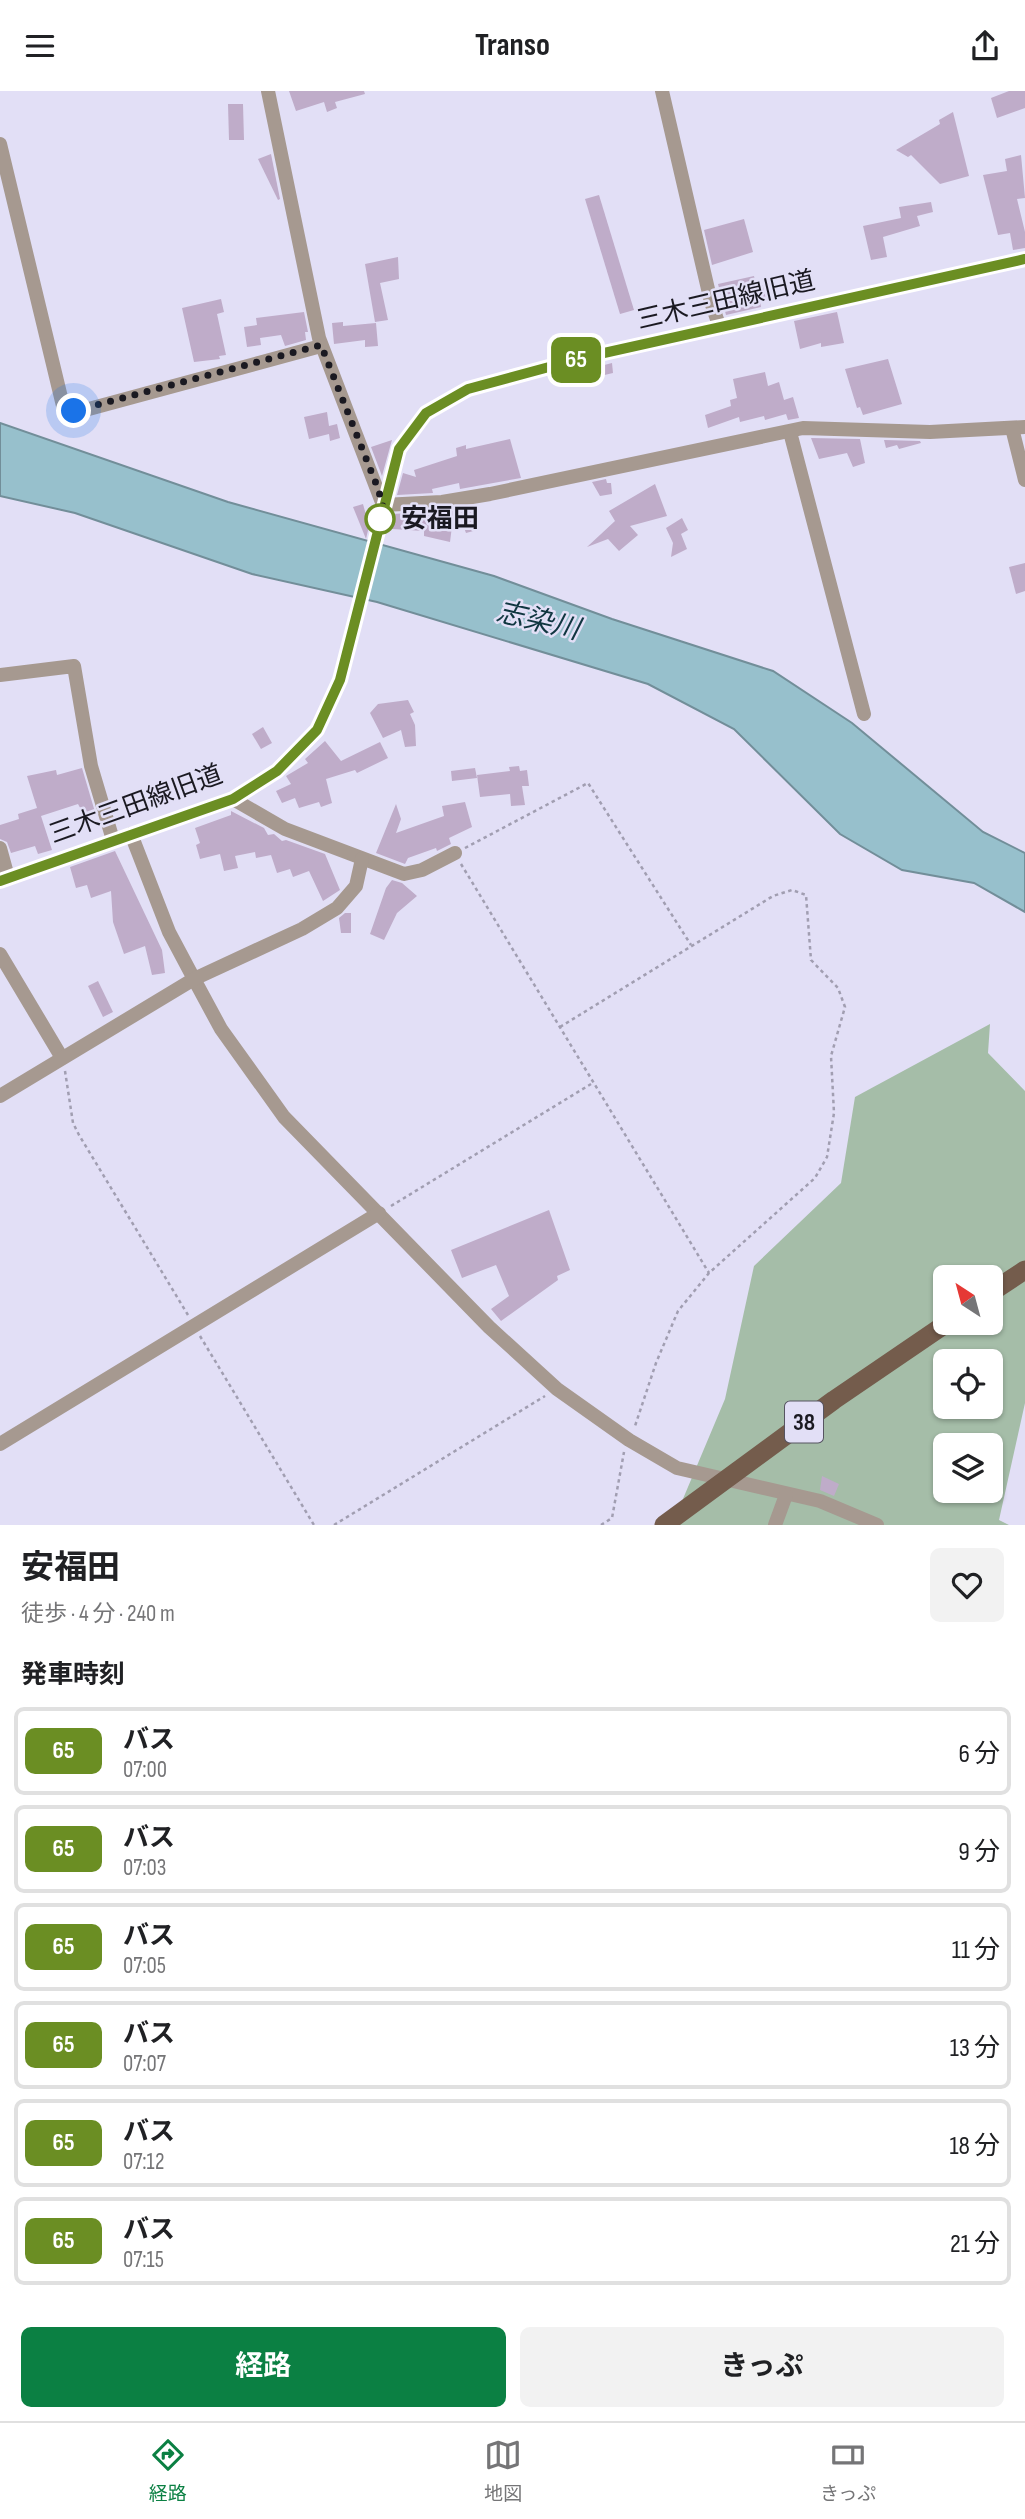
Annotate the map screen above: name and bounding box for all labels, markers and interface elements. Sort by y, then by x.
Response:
text: Transo [475,26,550,65]
icon: menu [21,27,59,65]
icon: share [966,27,1004,65]
street label: 三木三田線旧道 [634,265,818,337]
line badge: 65 [544,337,608,383]
text: 65 [565,345,587,374]
your location [56,393,91,428]
marker: 安福田 [365,504,395,534]
place label: 安福田 [401,504,479,535]
water label: 志染川 [493,595,586,647]
street label: 三木三田線旧道 [45,759,227,851]
north arrow [933,1265,1003,1335]
map controls [933,1265,1003,1503]
button: locate [933,1349,1003,1419]
road number: 38 [785,1401,823,1443]
button: layers [933,1433,1003,1503]
text: 安福田 [21,1548,120,1588]
button: heart [930,1548,1004,1622]
text: 徒歩 · 4 分 · 240 m [21,1600,175,1628]
text: 発車時刻 [21,1660,125,1691]
text: バス [123,1725,175,1756]
text: 65 [53,1736,74,1765]
text: 6 分 [958,1739,1000,1770]
text: 07:00 [123,1756,167,1784]
text: バス [123,1823,175,1854]
text: 65 [53,1834,74,1863]
text: 9 分 [958,1837,1000,1868]
text: 07:03 [123,1854,166,1882]
text: バス [123,1921,175,1952]
text: 65 [53,1932,74,1961]
text: 11 分 [952,1935,1000,1966]
text: 07:05 [123,1952,166,1980]
text: バス [123,2019,175,2050]
text: 65 [53,2030,74,2059]
text: 13 分 [950,2033,1000,2064]
text: 07:07 [123,2050,166,2078]
text: バス [123,2117,175,2148]
text: 65 [53,2128,74,2157]
text: 18 分 [949,2131,1000,2162]
text: 07:12 [123,2148,164,2176]
text: バス [123,2215,175,2246]
text: 65 [53,2226,74,2255]
text: 21 分 [950,2229,1000,2260]
text: 07:15 [123,2246,164,2274]
button: 経路 [21,2327,506,2407]
button: きっぷ [520,2327,1004,2407]
tab: 経路 [149,2436,187,2506]
tab: 地図 [484,2436,522,2506]
tab: きっぷ [820,2436,876,2506]

